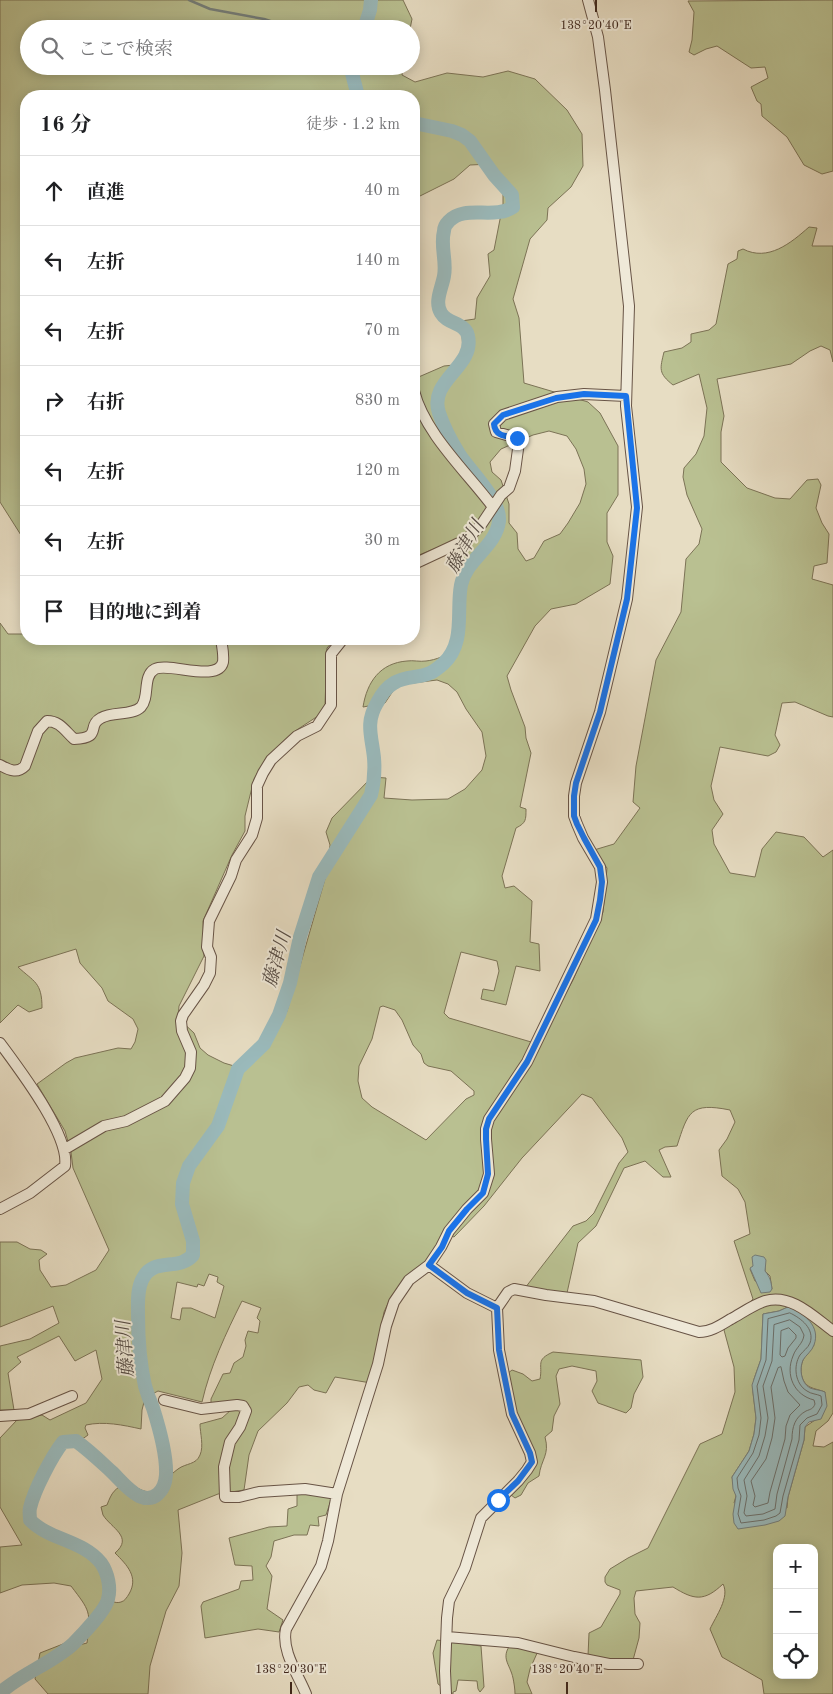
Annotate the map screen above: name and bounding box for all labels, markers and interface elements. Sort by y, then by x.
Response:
search box [20,20,420,75]
text: 138°20'40"E [560,20,632,32]
icon: search [38,34,66,62]
text: ここで検索 [78,41,173,60]
text: 16 分 [40,115,91,136]
text: 徒歩 · 1.2 km [306,117,400,133]
icon: ahead [40,177,68,205]
text: 40 m [364,183,400,199]
text: 直進 [87,184,125,203]
icon: left [40,247,68,275]
text: 140 m [355,253,400,269]
text: 左折 [87,254,125,273]
icon: left [40,317,68,345]
text: 70 m [364,323,400,339]
text: 左折 [87,324,125,343]
icon: right [40,387,68,415]
text: 830 m [355,393,400,409]
text: 右折 [87,394,125,413]
route end [506,427,529,450]
icon: left [40,457,68,485]
text: 120 m [355,463,400,479]
text: 左折 [87,464,125,483]
water label: 藤津川 [442,515,490,577]
icon: left [40,527,68,555]
text: 30 m [364,533,400,549]
text: 左折 [87,534,125,553]
icon: arrive [40,597,68,625]
text: 目的地に到着 [87,604,201,623]
water label: 藤津川 [259,927,296,990]
water label: 藤津川 [113,1318,138,1378]
route start [487,1489,510,1512]
map controls [773,1544,818,1679]
button: + [773,1544,818,1589]
button: − [773,1589,818,1634]
button: locate [773,1634,818,1679]
text: 138°20'30"E [255,1664,327,1676]
text: 138°20'40"E [531,1664,603,1676]

